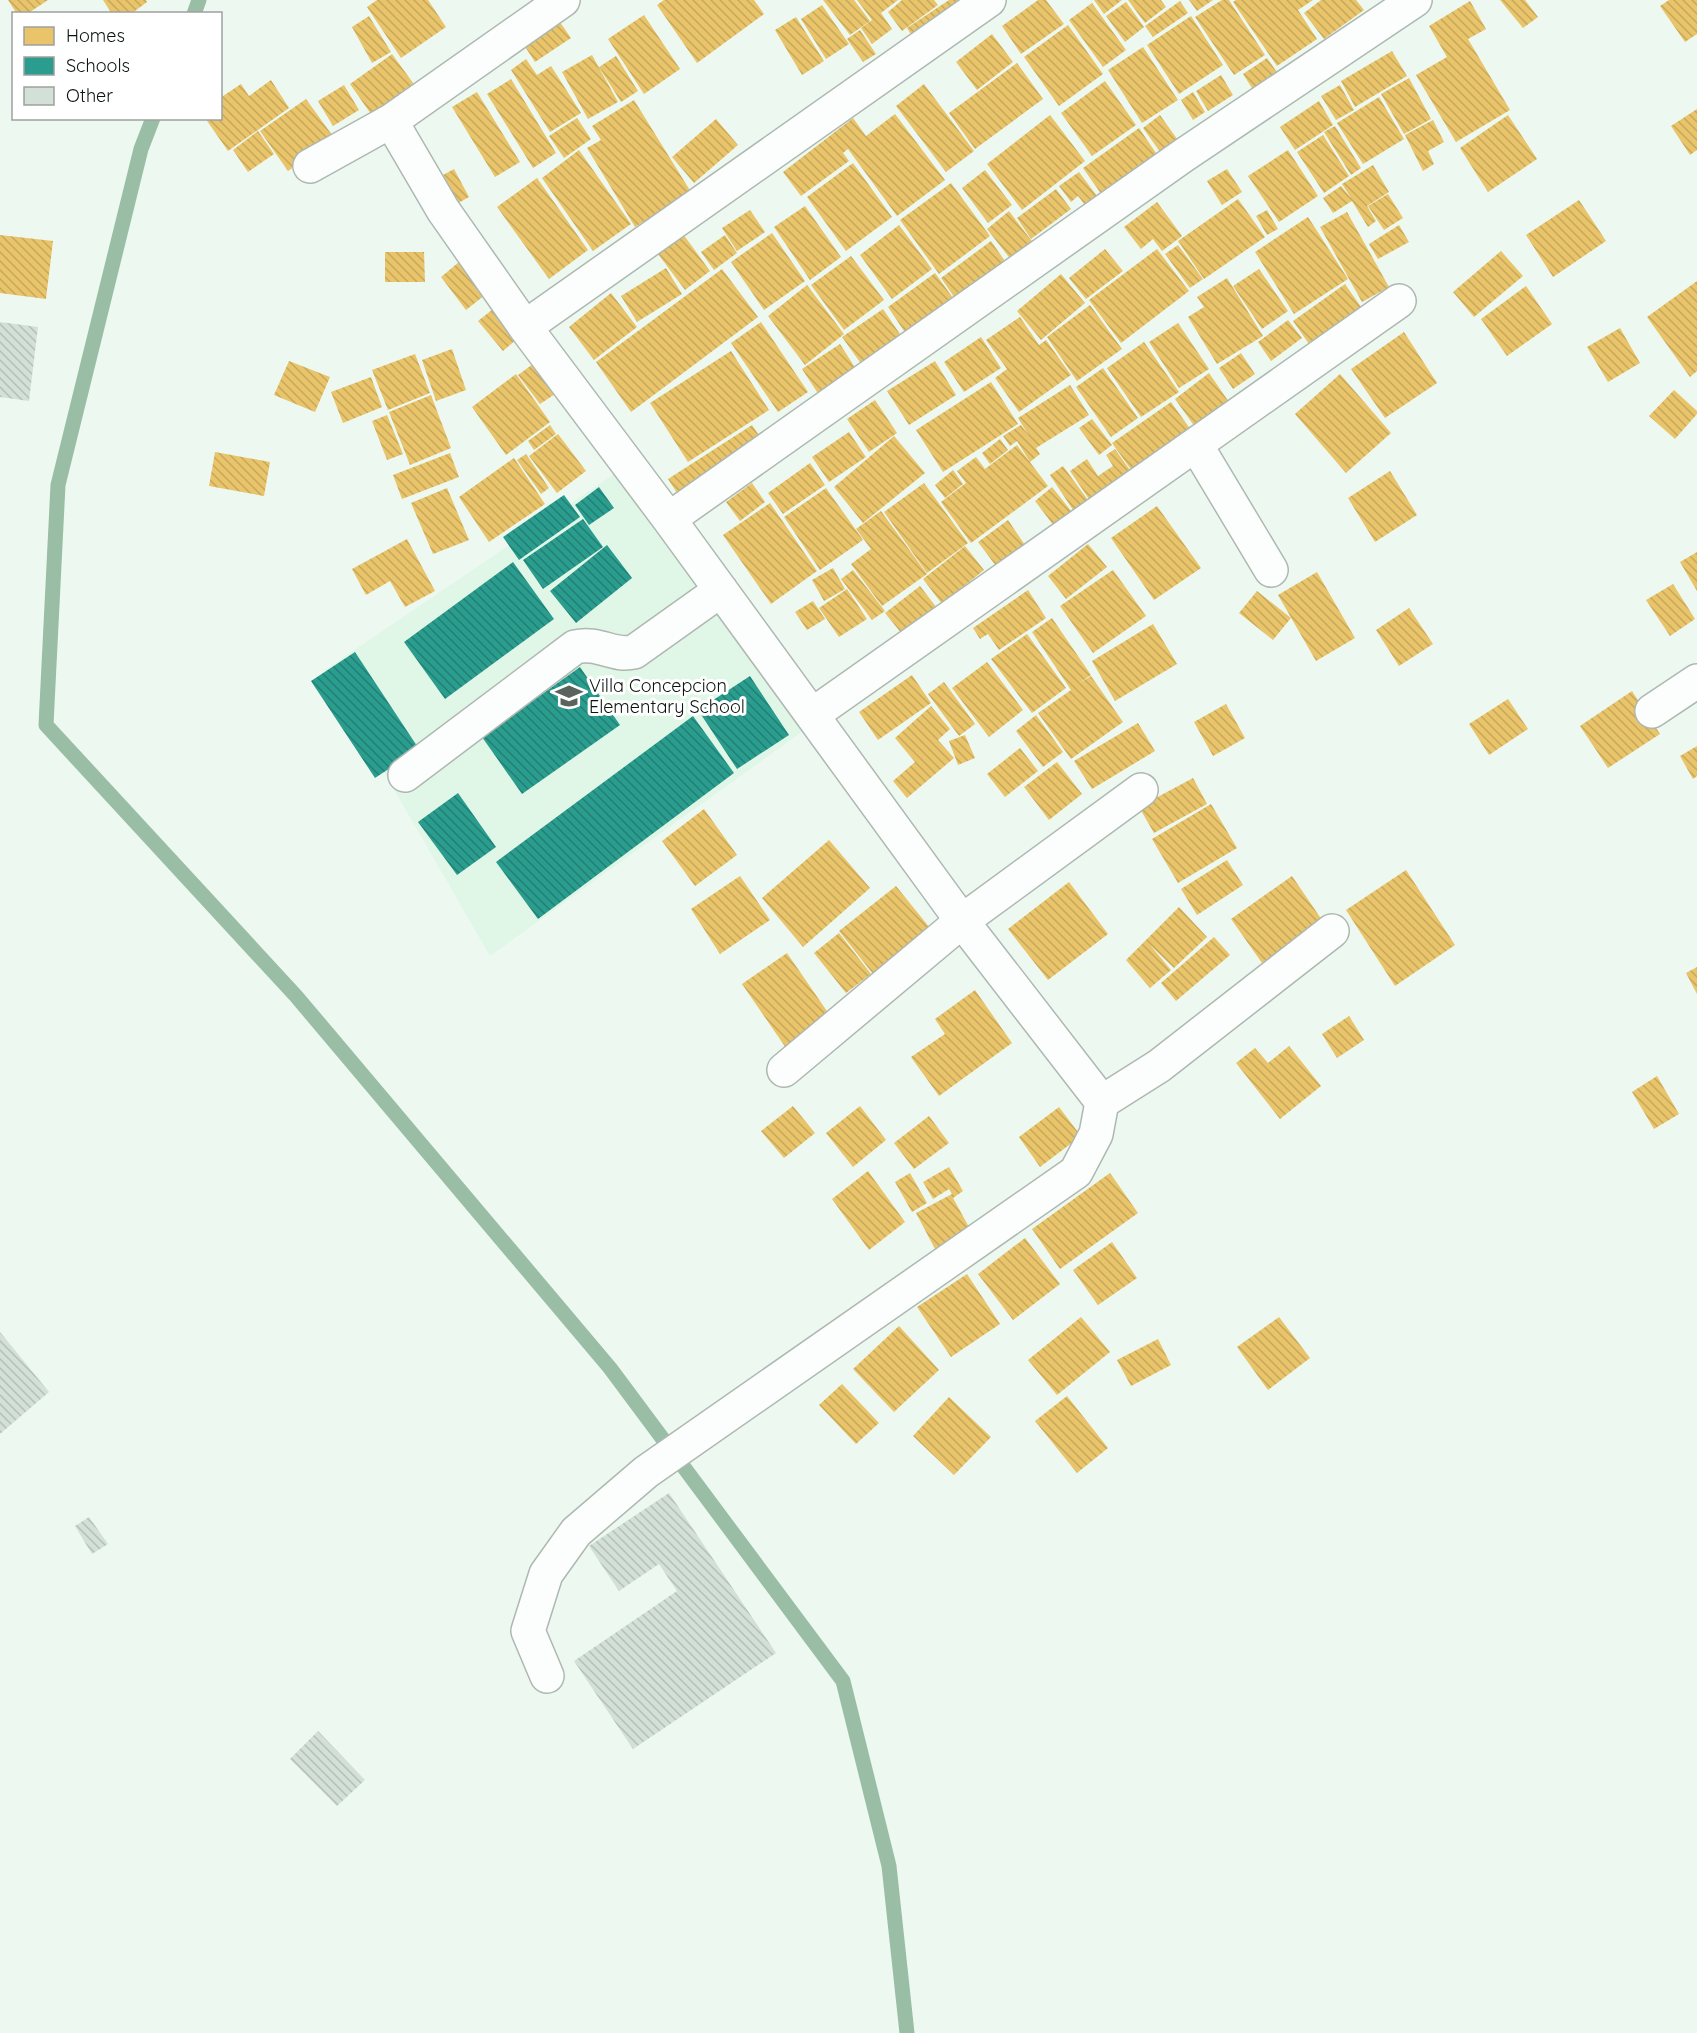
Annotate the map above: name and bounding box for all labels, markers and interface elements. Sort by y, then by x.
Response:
legend [12,12,222,120]
text: Homes [66,24,125,47]
text: Schools [66,54,130,77]
text: Other [66,84,113,107]
place label: Villa Concepcion Elementary School [589,674,745,718]
school or university icon: Villa Concepcion Elementary School [554,681,584,711]

